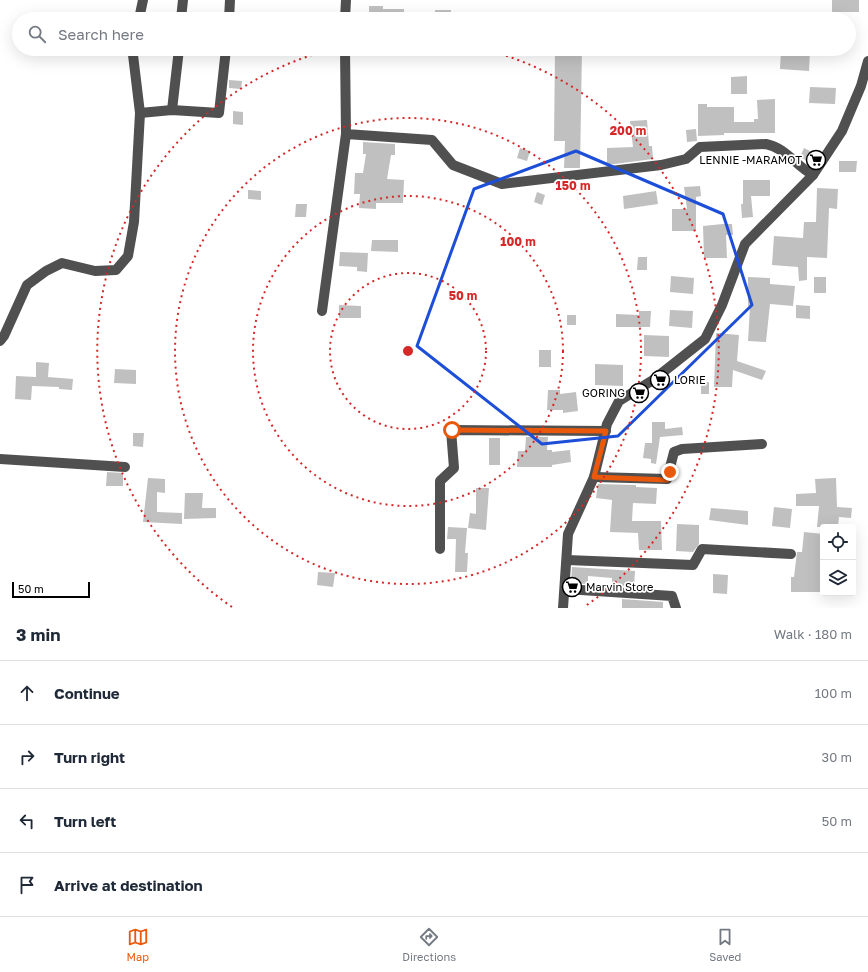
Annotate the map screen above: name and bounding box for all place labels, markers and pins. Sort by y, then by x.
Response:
supermarket icon: LENNIE -MARAMOT [805,149,827,171]
place label: LENNIE -MARAMOT [699,153,802,166]
centre of rings [401,344,415,358]
supermarket icon: LORIE [649,369,671,391]
place label: LORIE [674,373,706,386]
supermarket icon: GORING [628,382,650,404]
place label: GORING [582,386,625,399]
supermarket icon: Marvin Store [561,576,583,598]
place label: Marvin Store [586,580,653,593]

